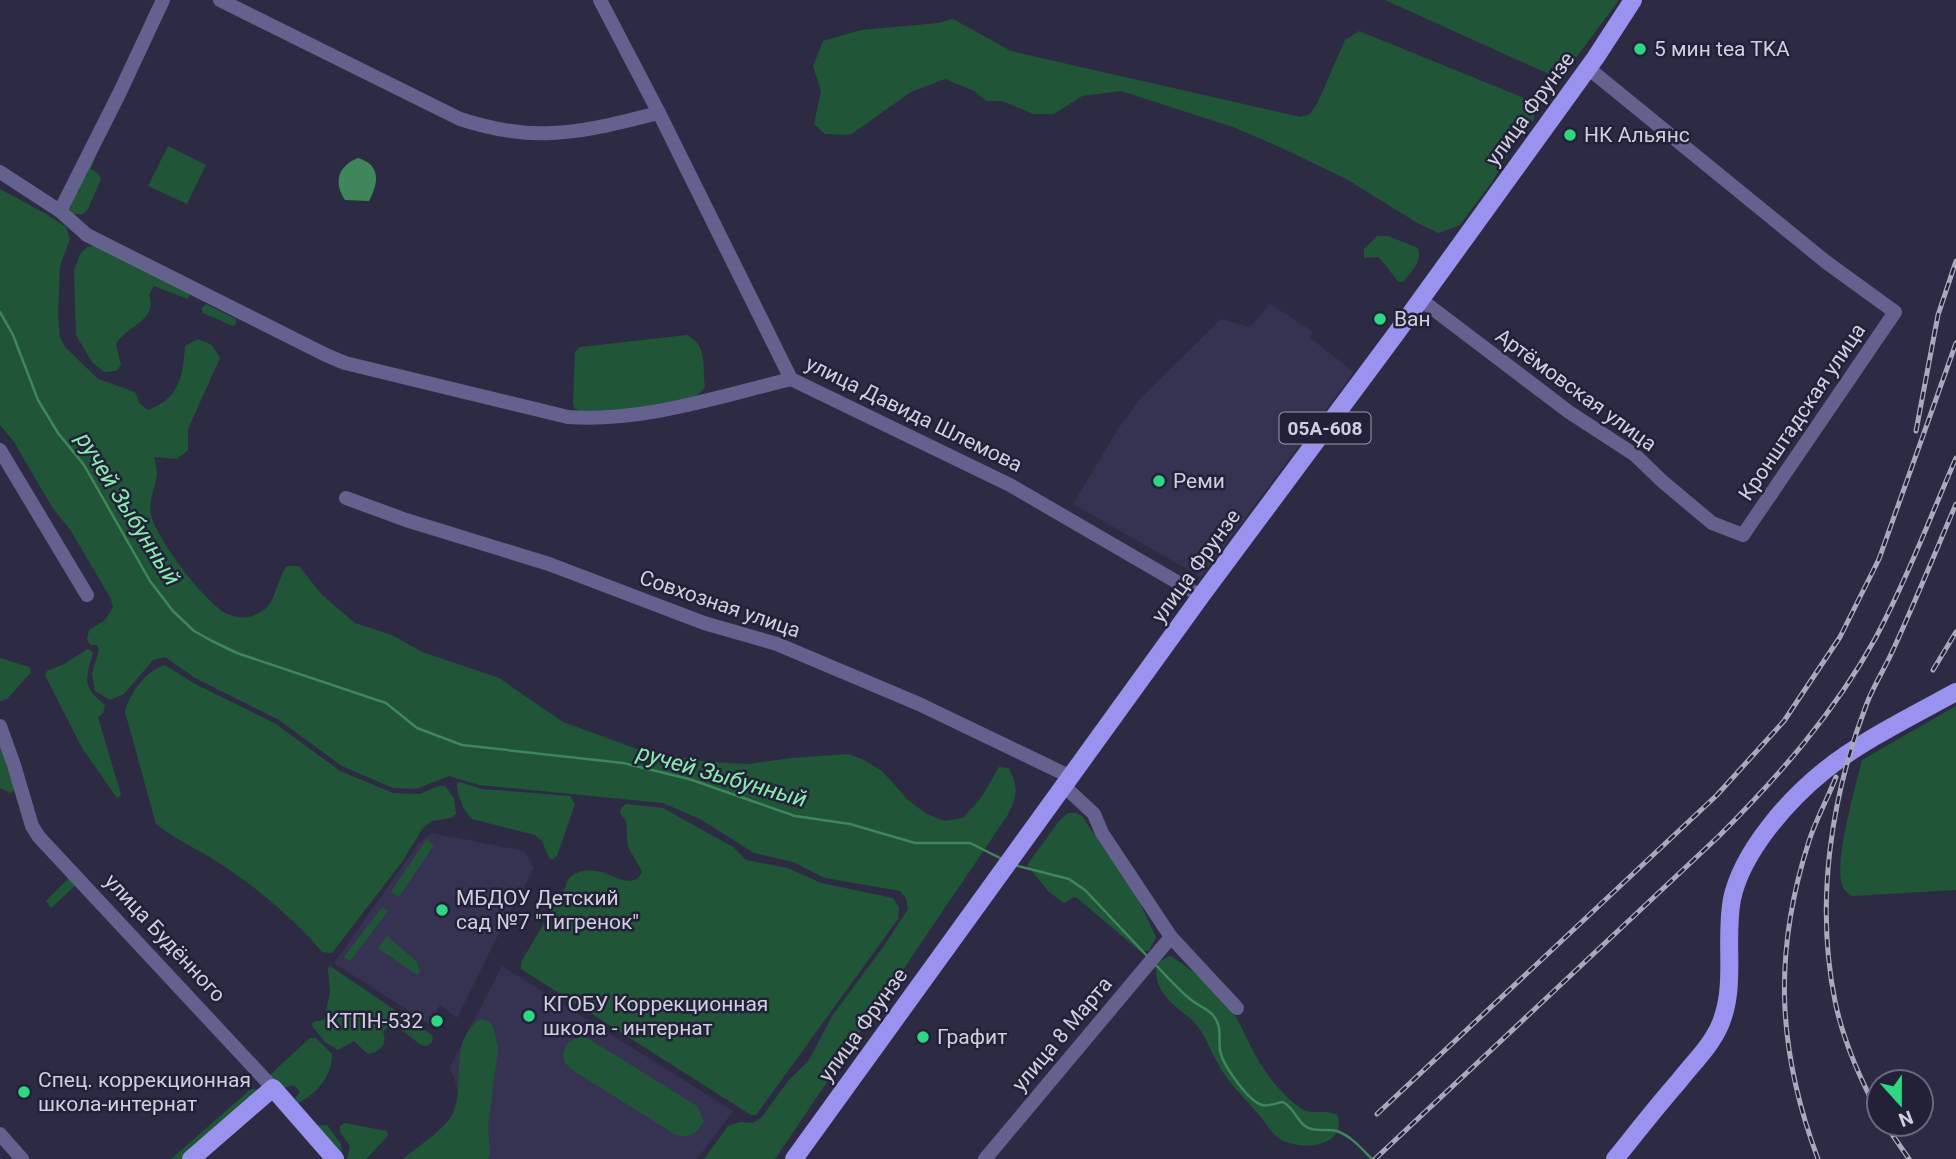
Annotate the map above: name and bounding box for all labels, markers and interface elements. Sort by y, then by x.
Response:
place label: 5 мин tea TKA [1654,37,1790,61]
marker: 5 мин tea TKA [1632,41,1648,57]
street label: улица Фрунзе [1481,48,1579,170]
place label: НК Альянс [1584,123,1690,147]
marker: НК Альянс [1562,127,1578,143]
place label: Ван [1394,307,1431,331]
marker: Ван [1372,311,1388,327]
street label: Кронштадская улица [1734,319,1870,505]
street label: Артёмовская улица [1491,324,1661,456]
street label: улица Давида Шлемова [802,351,1026,477]
road number: 05А-608 [1280,412,1370,444]
water label: ручей Зыбунный [70,427,186,590]
place label: Реми [1173,469,1225,493]
marker: Реми [1151,473,1167,489]
street label: улица Фрунзе [1147,505,1245,627]
street label: Совхозная улица [636,565,804,643]
water label: ручей Зыбунный [633,739,810,813]
street label: улица Будённого [100,869,230,1007]
place label: МБДОУ Детский сад №7 "Тигренок" [456,886,639,934]
marker: МБДОУ Детский сад №7 "Тигренок" [434,902,450,918]
street label: улица Фрунзе [814,964,912,1086]
street label: улица 8 Марта [1007,972,1117,1096]
place label: КГОБУ Коррекционная школа - интернат [543,992,768,1040]
marker: КГОБУ Коррекционная школа - интернат [521,1008,537,1024]
place label: КТПН-532 [326,1009,423,1033]
marker: КТПН-532 [429,1013,445,1029]
place label: Графит [937,1025,1007,1049]
marker: Графит [915,1029,931,1045]
place label: Спец. коррекционная школа-интернат [38,1068,251,1116]
north arrow [1865,1068,1935,1138]
marker: Спец. коррекционная школа-интернат [16,1084,32,1100]
text: N [1896,1105,1916,1132]

